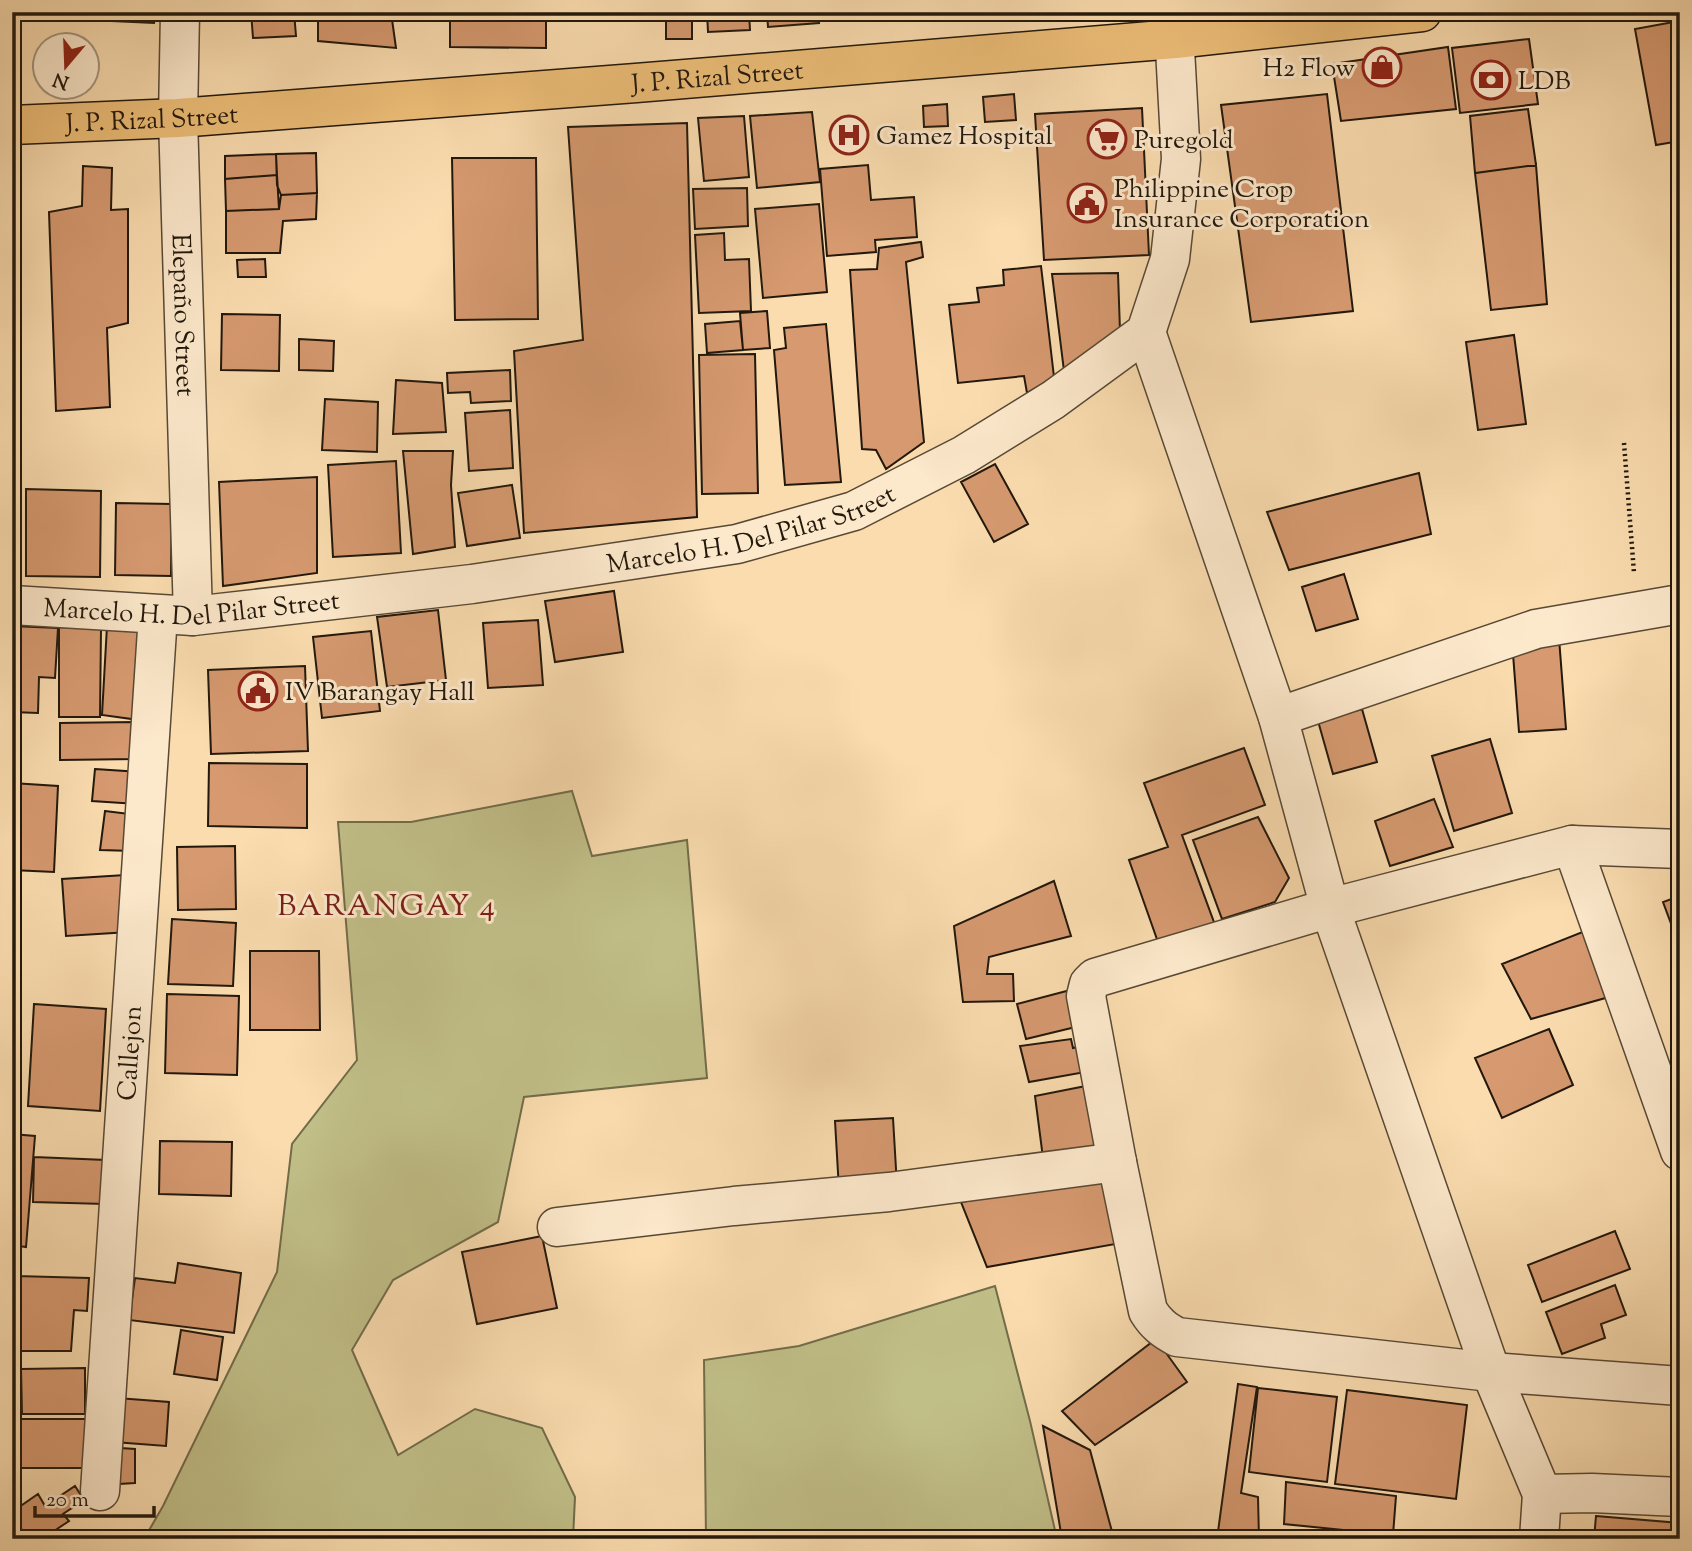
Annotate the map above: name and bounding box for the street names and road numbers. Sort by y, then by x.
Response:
street label: J. P. Rizal Street [628,53,805,104]
street label: J. P. Rizal Street [63,97,240,144]
street label: Elepaño Street [160,233,202,397]
street label: Marcelo H. Del Pilar Street [604,477,903,584]
street label: Marcelo H. Del Pilar Street [42,583,342,637]
street label: Callejon [110,1004,153,1102]

